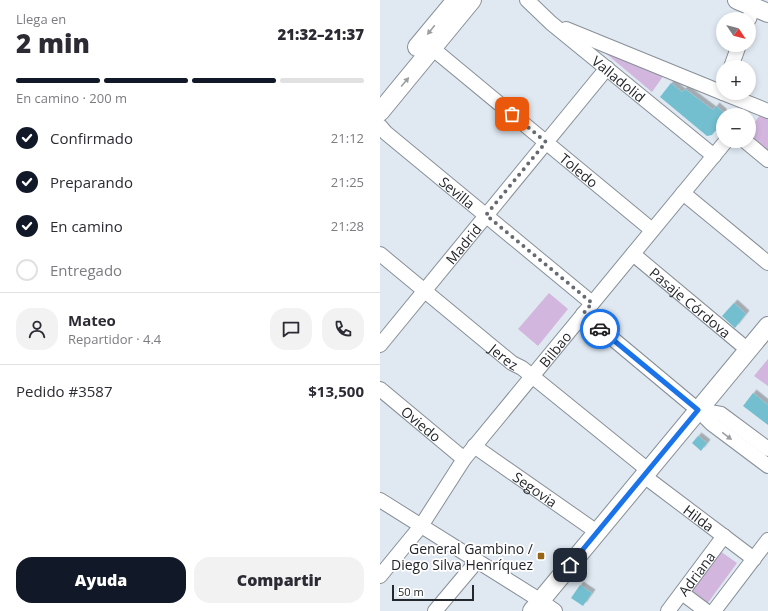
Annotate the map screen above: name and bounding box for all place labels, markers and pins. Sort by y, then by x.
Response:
pin [495,97,529,131]
place label: General Gambino / Diego Silva Henríquez [391,539,533,574]
pin [553,548,587,582]
marker: General Gambino / Diego Silva Henríquez [536,551,546,561]

